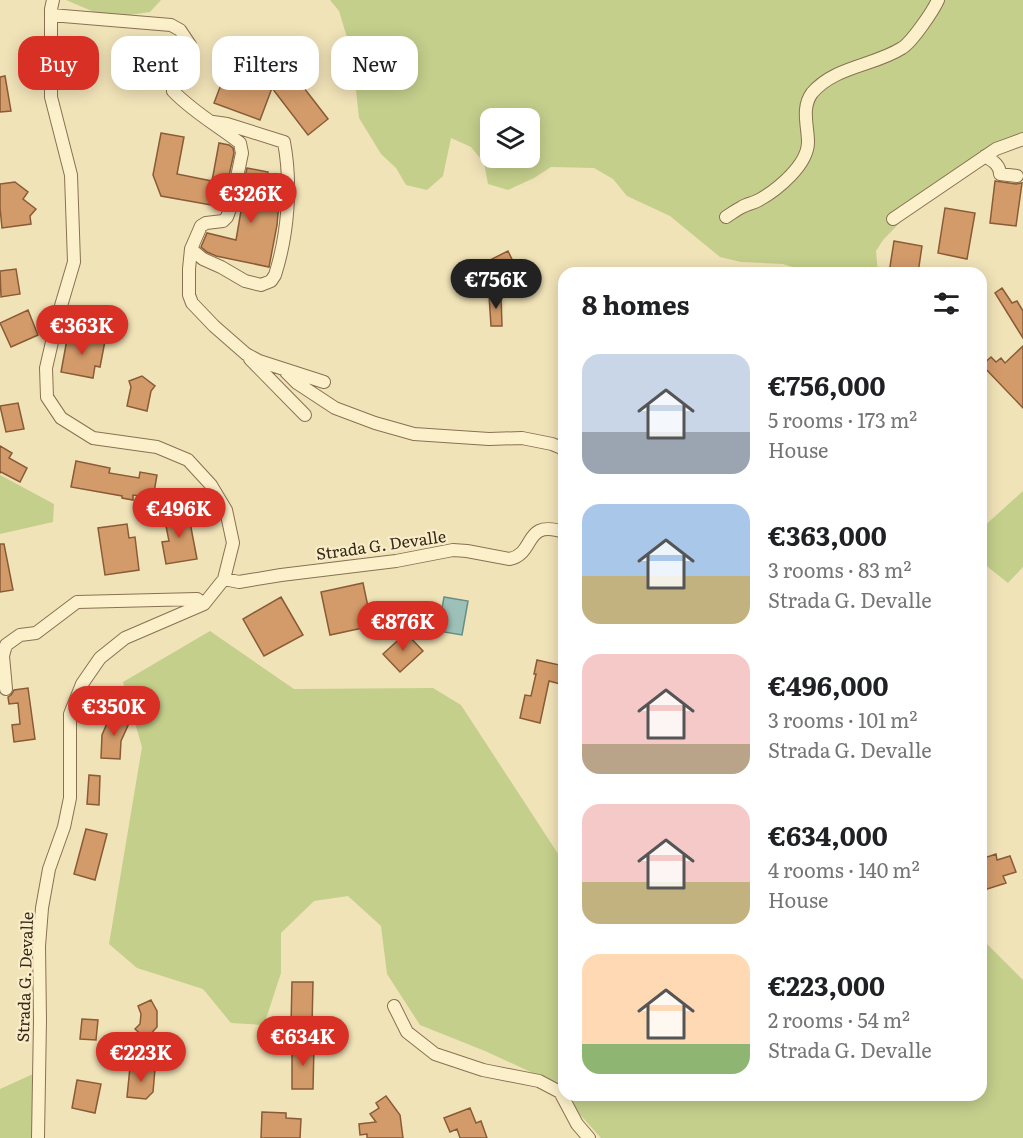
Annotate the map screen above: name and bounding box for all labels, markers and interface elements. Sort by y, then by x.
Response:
chip: Buy [18,36,99,90]
chip: Rent [111,36,200,90]
chip: Filters [212,36,319,90]
chip: New [331,36,418,90]
map controls [480,108,540,168]
button: layers [480,108,540,168]
pin: €326K [209,173,293,224]
text: €326K [220,177,282,207]
pin: €756K [454,259,538,310]
text: €756K [465,263,527,293]
text: 8 homes [582,284,690,323]
icon: filters [930,287,963,320]
pin: €363K [40,305,124,356]
text: €363K [50,309,114,339]
text: €756,000 [768,365,886,404]
icon: home [630,378,702,450]
text: 5 rooms · 173 m² [768,404,917,434]
text: House [768,434,828,464]
pin: €496K [137,488,221,539]
text: €496K [147,492,211,522]
text: €363,000 [768,515,887,554]
street label: Strada G. Devalle [314,523,447,565]
icon: home [630,528,702,600]
text: 3 rooms · 83 m² [768,554,911,584]
text: Strada G. Devalle [768,584,932,614]
pin: €876K [361,601,445,652]
text: €876K [371,605,435,635]
text: €496,000 [768,665,888,704]
icon: home [630,678,702,750]
pin: €350K [72,686,156,737]
text: €350K [82,690,146,720]
text: 3 rooms · 101 m² [768,704,917,734]
text: Strada G. Devalle [768,734,932,764]
text: €634,000 [768,815,888,854]
icon: home [630,828,702,900]
text: 4 rooms · 140 m² [768,854,920,884]
text: House [768,884,828,914]
street label: Strada G. Devalle [10,911,38,1043]
text: €223,000 [768,965,885,1004]
icon: home [630,978,702,1050]
text: 2 rooms · 54 m² [768,1004,910,1034]
pin: €634K [261,1016,345,1067]
text: €634K [271,1020,335,1050]
pin: €223K [99,1032,183,1083]
text: Strada G. Devalle [768,1034,932,1064]
text: €223K [110,1036,172,1066]

